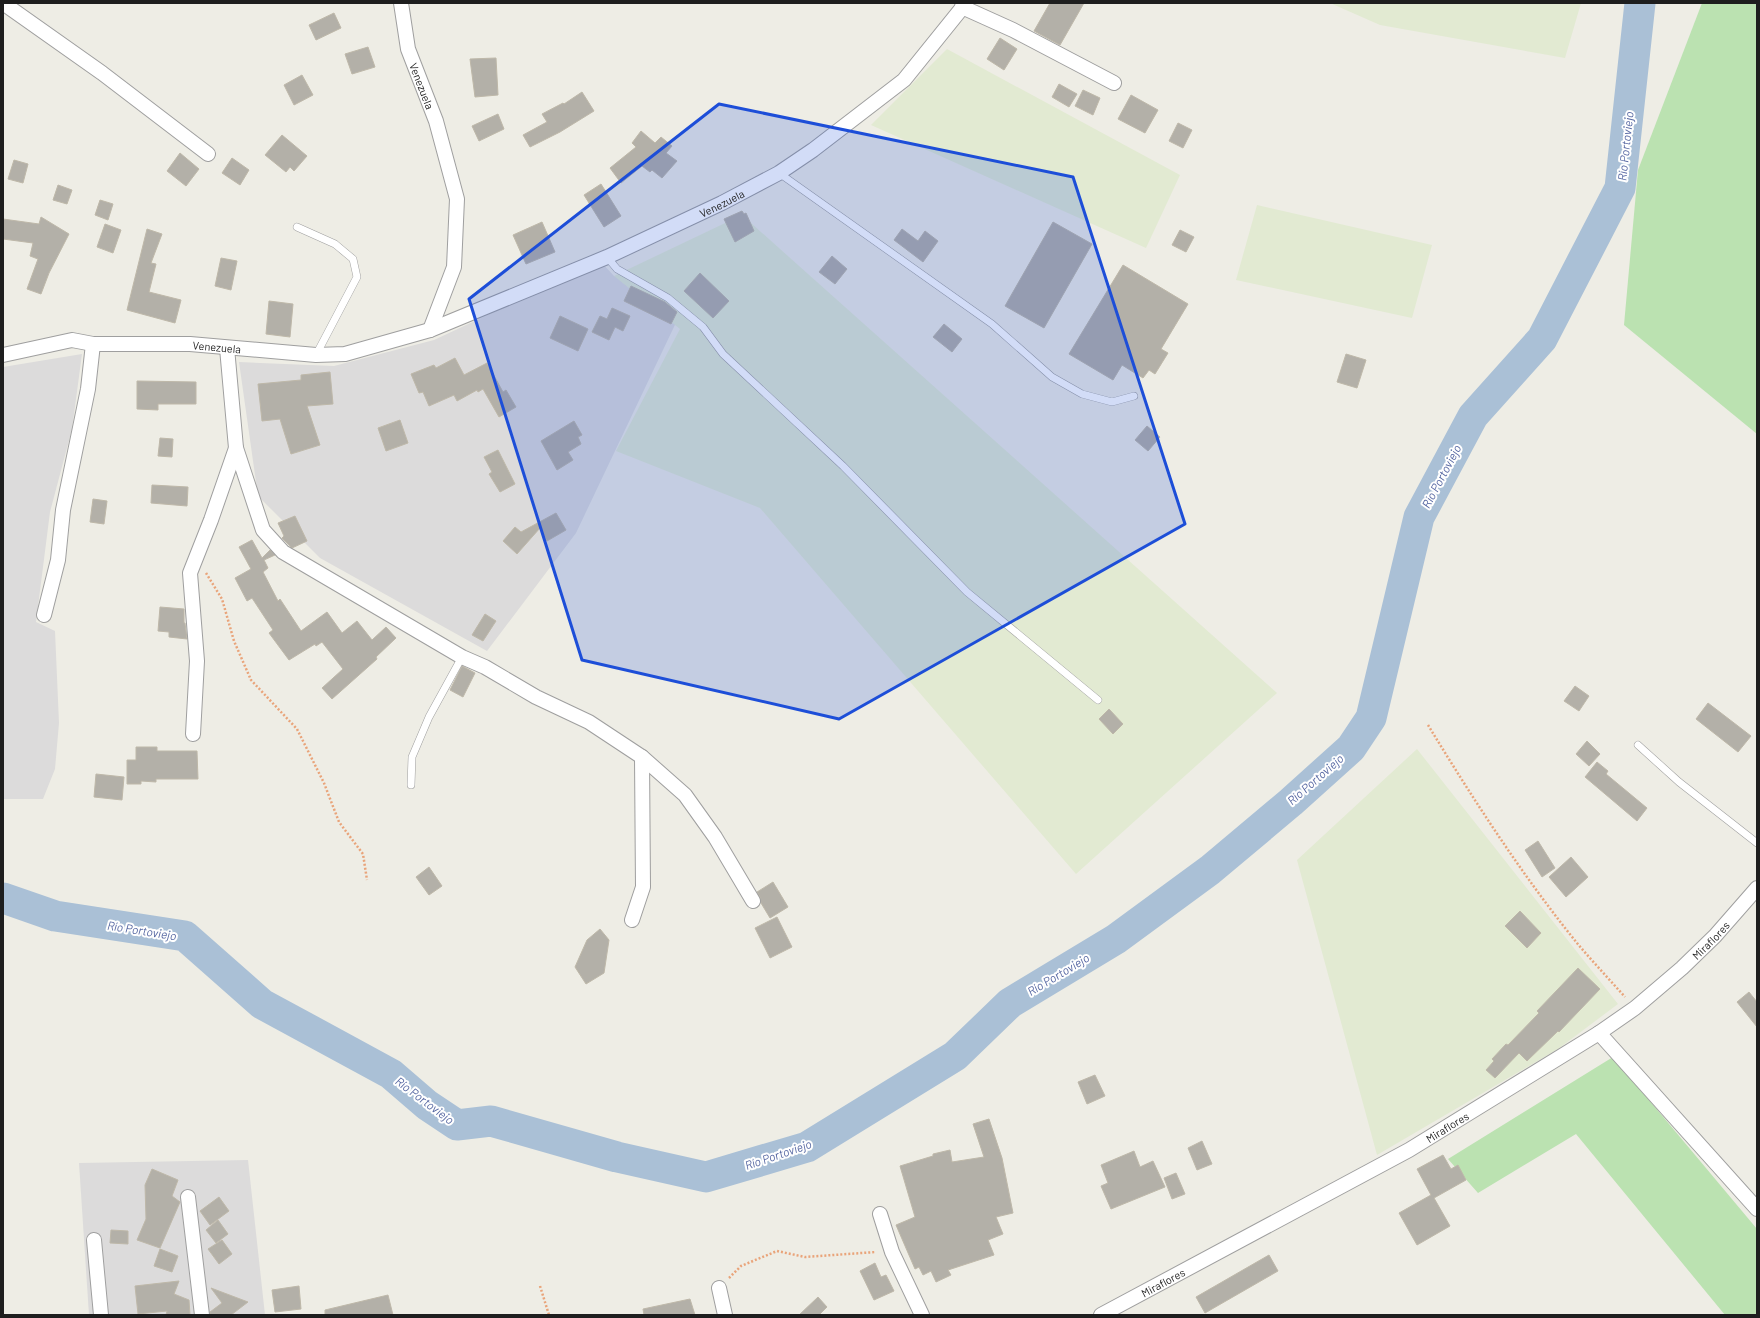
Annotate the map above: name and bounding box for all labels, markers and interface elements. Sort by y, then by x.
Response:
street label: Venezuela [407,61,437,111]
water label: Río Portoviejo [1614,111,1636,181]
street label: Venezuela [697,186,746,219]
street label: Venezuela [192,338,242,355]
water label: Río Portoviejo [1418,442,1464,510]
water label: Río Portoviejo [1284,751,1346,807]
water label: Río Portoviejo [106,918,178,942]
street label: Miraflores [1689,918,1732,962]
water label: Río Portoviejo [1024,950,1092,998]
water label: Río Portoviejo [393,1073,457,1127]
street label: Miraflores [1423,1109,1471,1145]
water label: Río Portoviejo [743,1136,813,1172]
street label: Miraflores [1139,1265,1187,1299]

